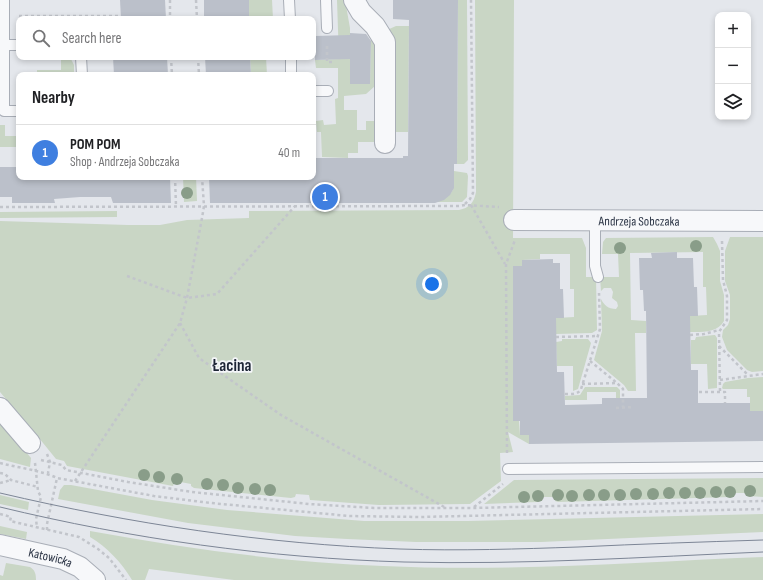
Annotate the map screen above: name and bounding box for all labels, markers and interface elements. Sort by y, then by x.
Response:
map controls [715,12,751,120]
button: + [715,12,751,48]
search box [16,16,316,60]
icon: search [30,27,52,49]
text: Search here [62,29,122,48]
button: − [715,48,751,84]
button: layers [715,84,751,120]
text: Nearby [32,88,75,108]
text: POM POM [70,135,120,154]
text: 1 [42,145,48,161]
text: 40 m [278,145,300,161]
text: Shop · Andrzeja Sobczaka [70,154,179,170]
pin: 1 [312,182,338,212]
street label: Andrzeja Sobczaka [598,213,679,230]
your location [422,274,442,294]
district label: Łacina [212,356,252,376]
street label: Katowicka [27,545,75,571]

